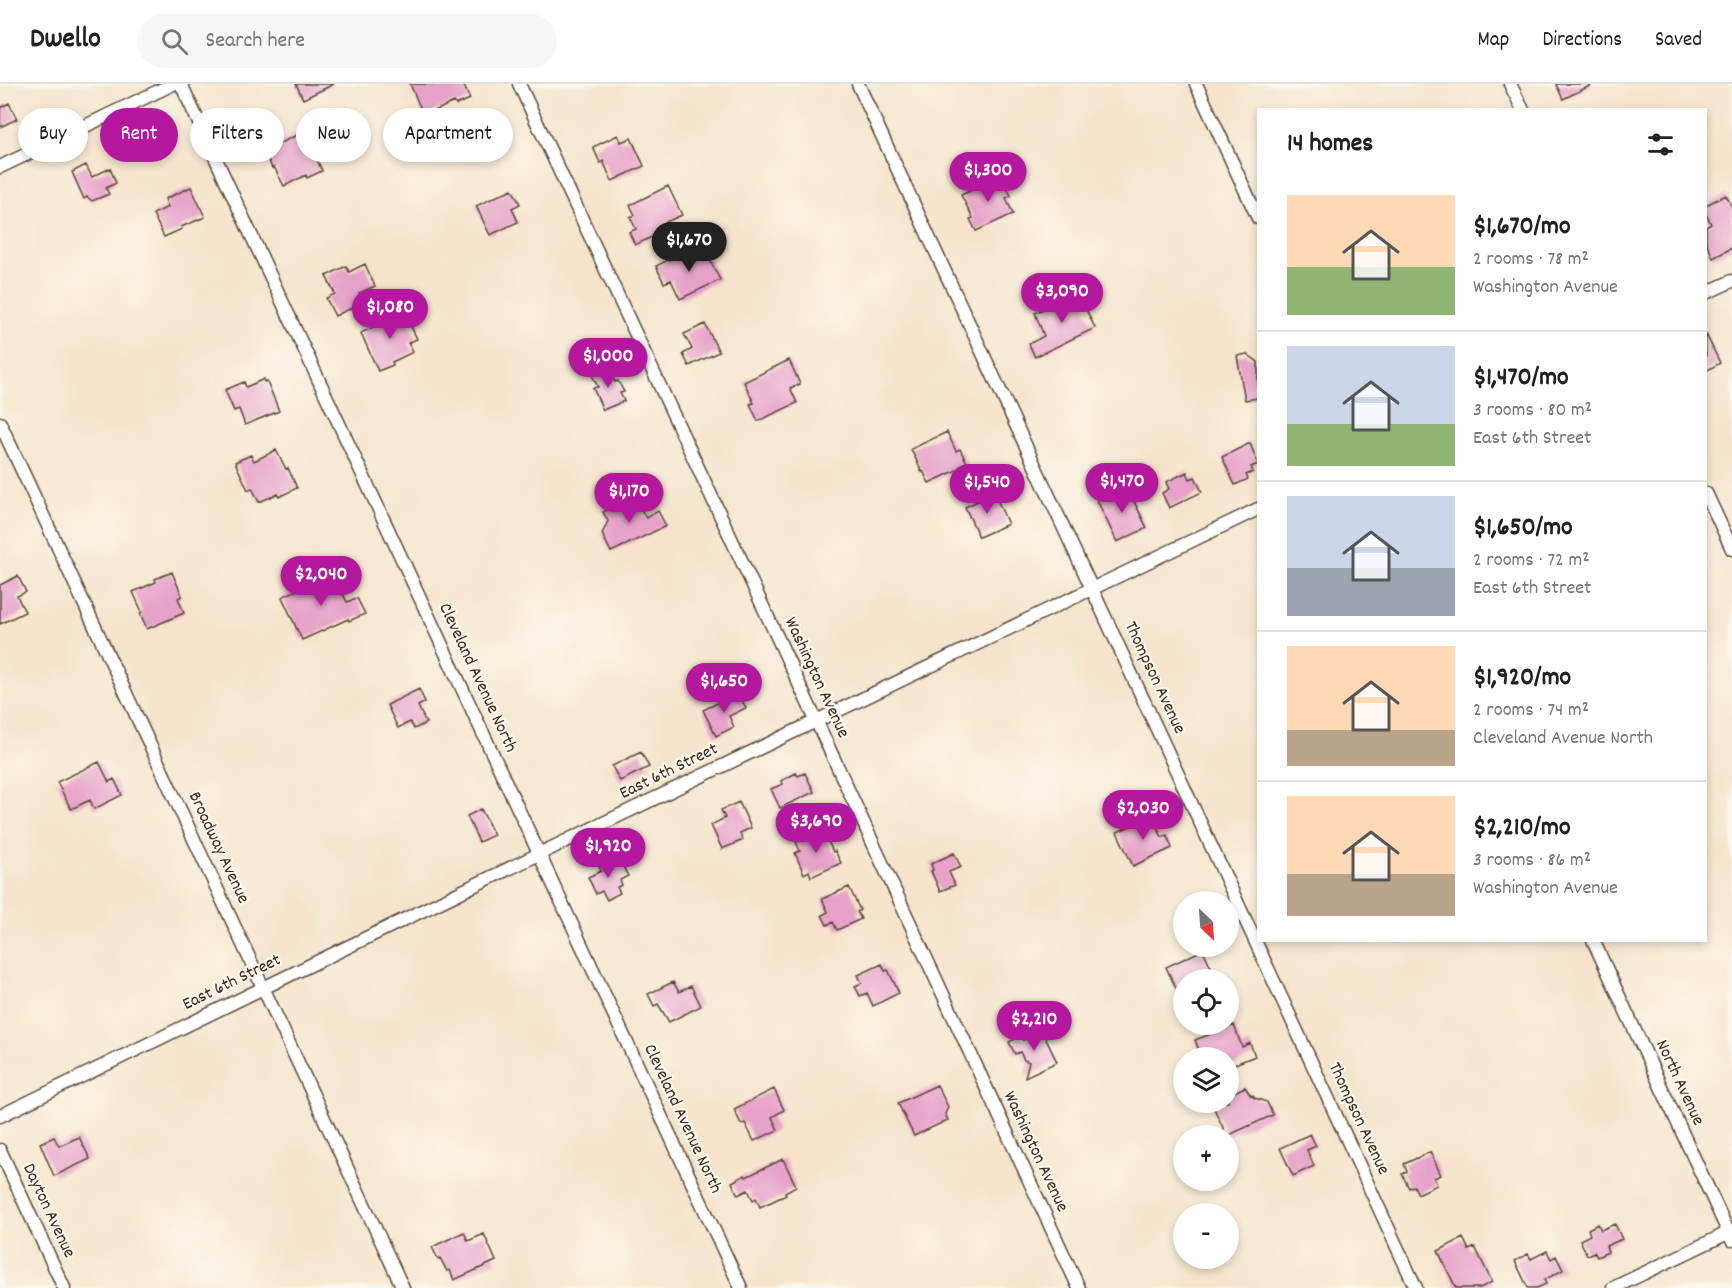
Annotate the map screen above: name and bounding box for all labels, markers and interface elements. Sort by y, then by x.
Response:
search box [137,14,557,68]
text: Dwello [30,21,101,61]
icon: search [158,25,191,58]
text: Search here [206,26,305,57]
text: Map [1478,26,1509,56]
text: Directions [1542,26,1622,56]
text: Saved [1655,26,1702,56]
chip: Buy [18,108,88,162]
chip: Rent [100,108,178,162]
chip: Filters [190,108,284,162]
chip: New [296,108,371,162]
chip: Apartment [383,108,513,162]
text: 14 homes [1287,126,1373,163]
icon: filters [1644,128,1677,161]
pin: $1,300 [939,152,1037,203]
text: $1,300 [964,157,1013,185]
text: $1,670/mo [1473,209,1571,246]
icon: home [1335,219,1407,291]
pin: $1,670 [640,222,738,273]
text: $1,670 [666,227,712,255]
text: 2 rooms · 78 m² [1473,246,1589,274]
pin: $3,090 [1013,273,1111,324]
text: Washington Avenue [1473,274,1618,302]
text: $3,090 [1035,278,1089,306]
pin: $1,080 [341,289,439,340]
text: $1,080 [366,294,414,322]
pin: $1,000 [559,338,657,389]
text: $1,000 [582,343,634,371]
text: $1,470/mo [1473,360,1569,397]
icon: home [1335,370,1407,442]
text: 3 rooms · 80 m² [1473,397,1592,425]
text: East 6th Street [1473,425,1591,453]
pin: $1,470 [1073,463,1171,514]
pin: $1,540 [938,464,1036,515]
text: $1,470 [1099,468,1145,496]
text: $1,540 [964,469,1010,497]
pin: $1,170 [580,473,678,524]
text: $1,170 [608,478,650,506]
text: $1,650/mo [1473,510,1573,547]
icon: home [1335,520,1407,592]
text: 2 rooms · 72 m² [1473,547,1589,575]
pin: $2,040 [272,556,370,607]
text: $2,040 [295,561,347,589]
text: East 6th Street [1473,575,1591,603]
street label: Cleveland Avenue North [431,599,523,757]
street label: Washington Avenue [777,614,855,742]
street label: Thompson Avenue [1117,618,1191,738]
text: $1,920/mo [1473,660,1571,697]
pin: $1,650 [675,663,773,714]
text: $1,650 [700,668,748,696]
icon: home [1335,670,1407,742]
text: 2 rooms · 74 m² [1473,697,1589,725]
text: Cleveland Avenue North [1473,725,1653,753]
street label: East 6th Street [616,737,723,807]
street label: Broadway Avenue [181,788,255,908]
pin: $2,030 [1094,790,1192,841]
text: $2,030 [1116,795,1170,823]
pin: $3,690 [767,803,865,854]
text: $3,690 [790,808,842,836]
text: $2,210/mo [1473,810,1571,847]
icon: home [1335,820,1407,892]
pin: $1,920 [559,828,657,879]
text: $1,920 [584,833,632,861]
text: 3 rooms · 86 m² [1473,847,1591,875]
text: Washington Avenue [1473,875,1618,903]
north arrow [1173,891,1239,957]
map controls [1173,891,1239,1269]
street label: East 6th Street [179,948,286,1018]
button: locate [1173,969,1239,1035]
pin: $2,210 [985,1001,1083,1052]
text: $2,210 [1011,1006,1057,1034]
street label: North Avenue [1648,1036,1710,1130]
street label: Cleveland Avenue North [636,1040,728,1198]
button: layers [1173,1047,1239,1113]
street label: Thompson Avenue [1321,1059,1395,1179]
street label: Washington Avenue [996,1088,1074,1216]
button: + [1173,1125,1239,1191]
street label: Dayton Avenue [15,1160,81,1262]
button: − [1173,1203,1239,1269]

